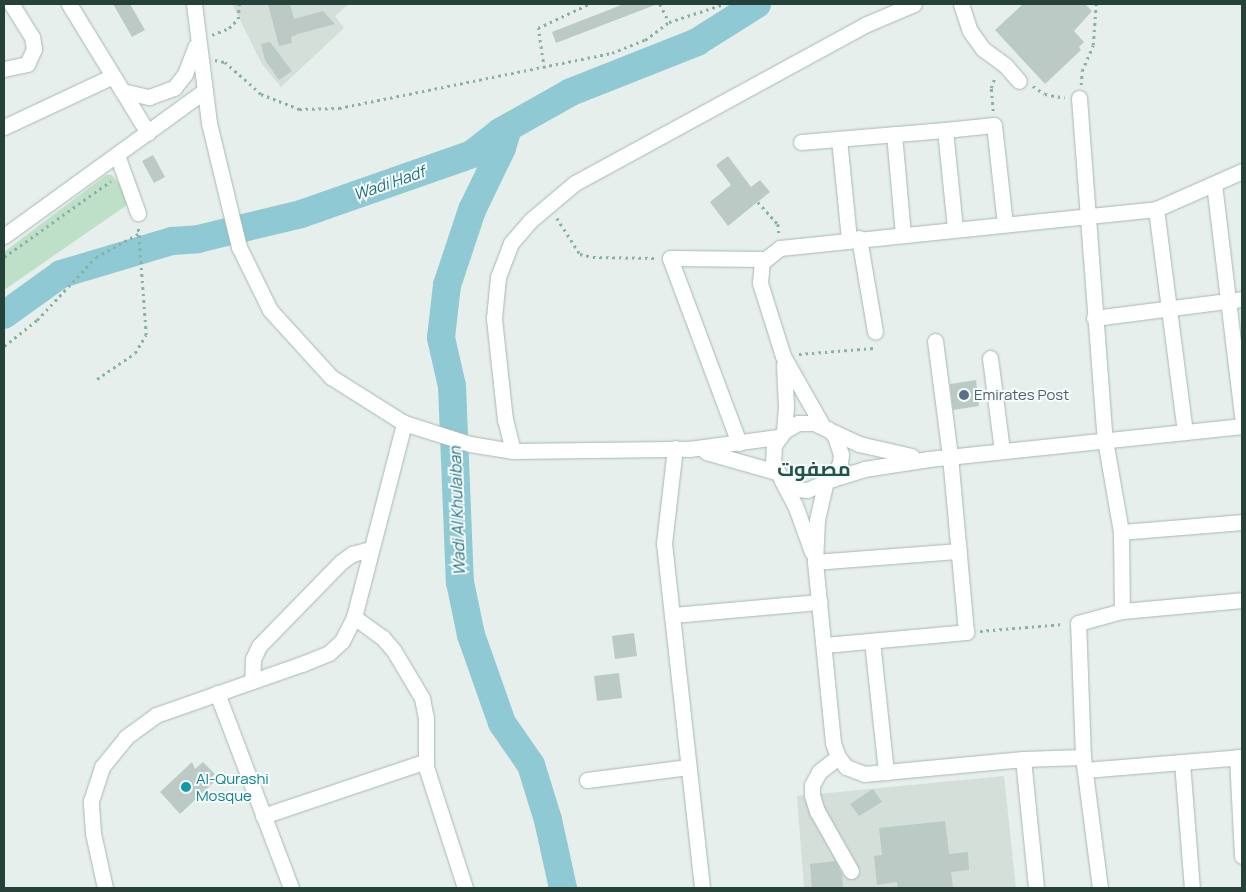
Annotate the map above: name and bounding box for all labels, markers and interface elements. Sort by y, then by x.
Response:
water label: Wadi Hadf [351,162,427,204]
place label: Emirates Post [974,386,1069,404]
marker: Emirates Post [958,389,970,401]
water label: Wadi Al Khulaiban [445,446,469,576]
district label: مصفوت [777,456,851,480]
place label: Al-Qurashi Mosque [196,769,269,804]
marker: Al-Qurashi Mosque [180,781,192,793]

